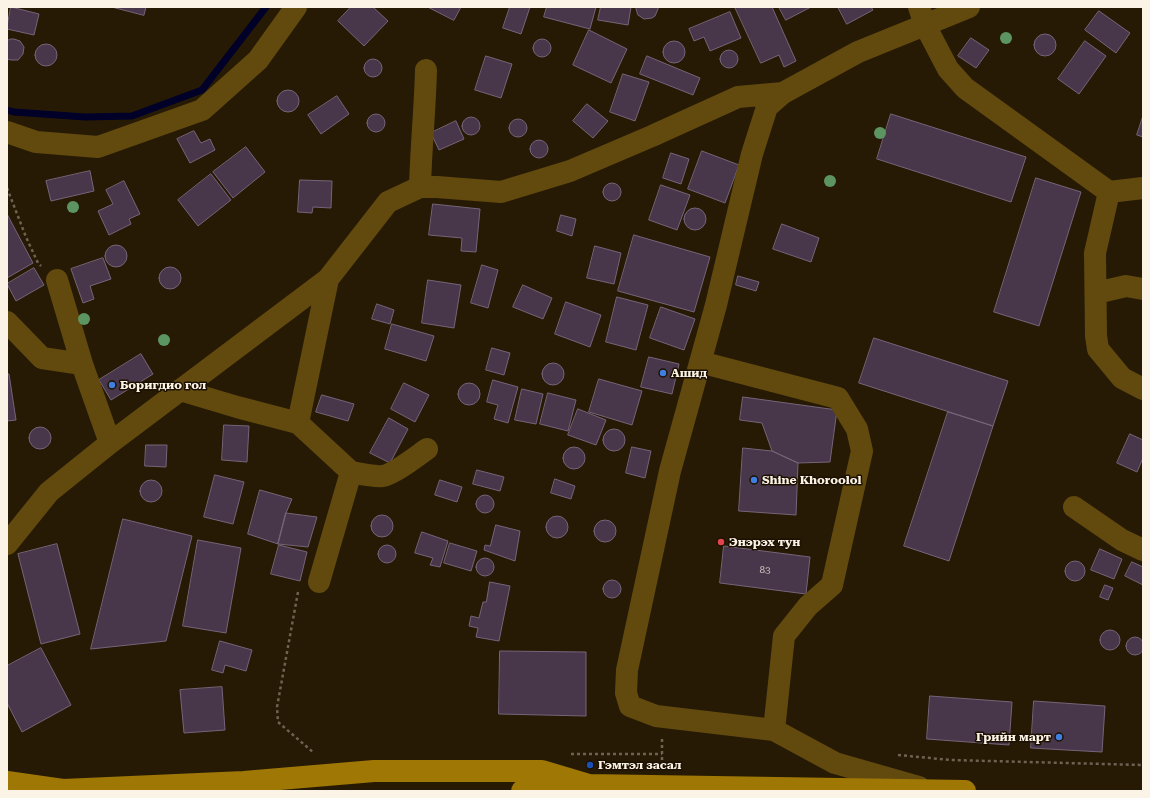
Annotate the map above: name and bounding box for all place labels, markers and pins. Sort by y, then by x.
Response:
place label: Ашид [671,366,707,380]
marker: Ашид [658,368,668,378]
place label: Боригдио гол [120,378,206,392]
marker: Боригдио гол [107,380,117,390]
place label: Shine Khoroolol [762,473,861,487]
marker: Shine Khoroolol [749,475,759,485]
place label: Энэрэх тун [729,535,800,549]
marker: Энэрэх тун [716,537,726,547]
place label: Грийн март [976,730,1051,744]
marker: Грийн март [1054,732,1064,742]
place label: Гэмтэл засал [598,758,681,772]
marker: Гэмтэл засал [585,760,595,770]

